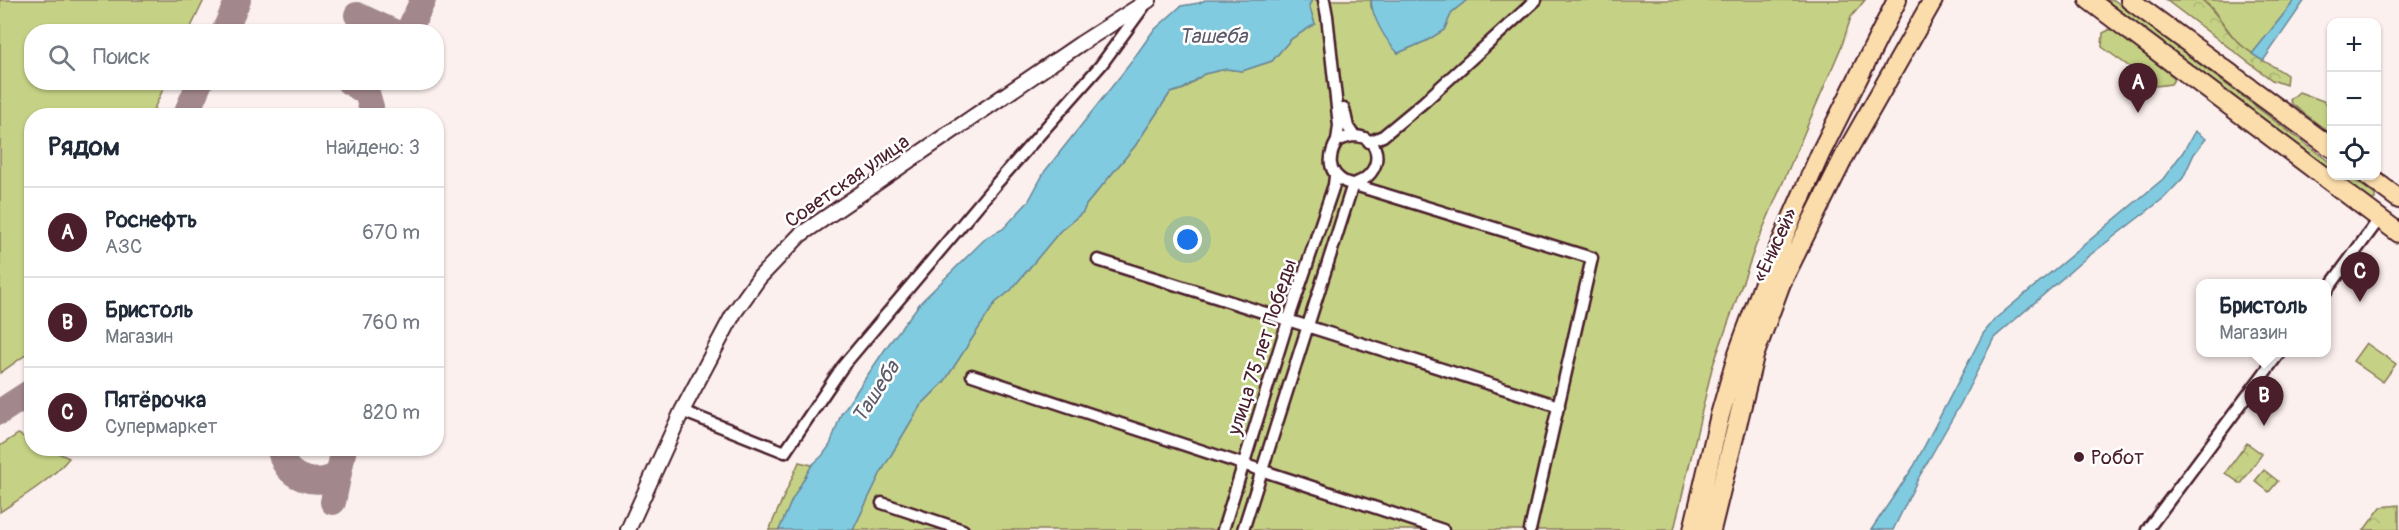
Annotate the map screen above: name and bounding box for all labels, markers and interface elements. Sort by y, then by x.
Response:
map controls [2327,18,2381,180]
button: + [2327,18,2381,72]
water label: Ташеба [1179,23,1248,50]
search box [24,24,444,90]
icon: search [45,41,78,74]
text: Поиск [93,43,150,71]
pin: A [2118,63,2158,113]
button: − [2327,72,2381,126]
button: locate [2327,126,2381,180]
street label: Советская улица [780,129,914,233]
text: Рядом [48,131,120,163]
text: Найдено: 3 [325,135,420,160]
street label: «Енисей» [1747,204,1803,286]
text: Роснефть [105,206,197,234]
text: A [61,220,74,245]
text: 670 m [362,220,420,245]
your location [1173,225,1202,254]
text: АЗС [105,234,142,259]
pin: C [2340,252,2380,302]
street label: улица 75 лет Победы [1221,256,1302,439]
popup [2196,279,2331,357]
text: Бристоль [2219,292,2308,320]
text: Бристоль [105,296,194,324]
text: B [62,310,73,335]
text: 760 m [362,310,420,335]
text: Магазин [2219,320,2288,345]
text: Магазин [105,324,173,349]
water label: Ташеба [846,355,907,428]
pin: B [2244,376,2284,426]
text: Пятёрочка [105,386,206,414]
text: C [61,400,74,425]
text: 820 m [363,400,420,425]
text: Супермаркет [105,414,217,439]
place label: Робот [2091,445,2144,470]
marker: Робот [2072,450,2086,464]

